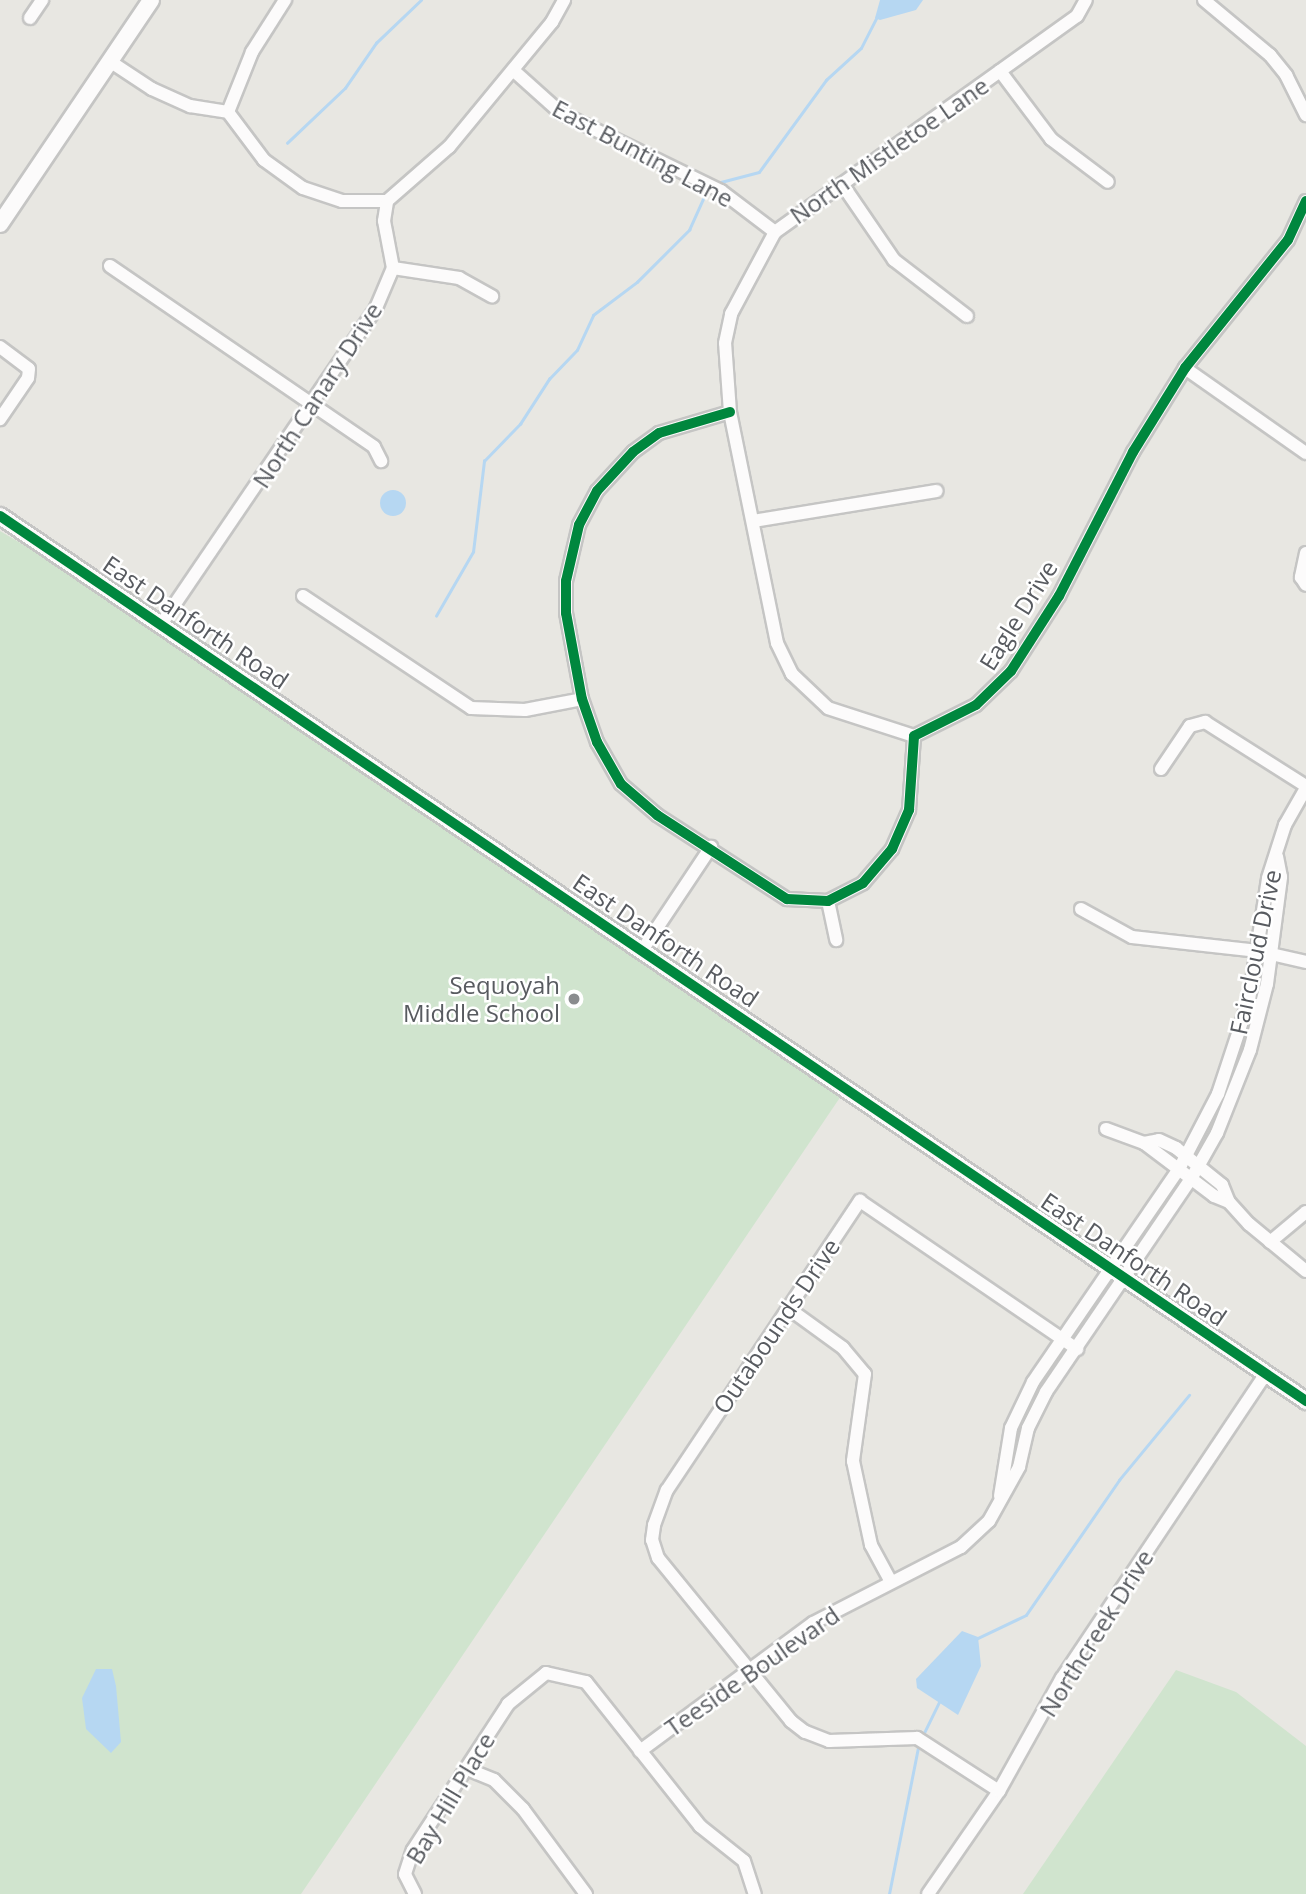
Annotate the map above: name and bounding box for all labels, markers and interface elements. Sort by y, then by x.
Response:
street label: North Mistletoe Lane [784,71,994,229]
street label: East Bunting Lane [548,93,738,213]
street label: North Canary Drive [246,297,388,493]
street label: East Danforth Road [98,549,294,695]
street label: Eagle Drive [973,555,1063,675]
street label: East Danforth Road [568,867,764,1013]
street label: Faircloud Drive [1223,867,1287,1037]
place label: Sequoyah Middle School [403,971,560,1027]
marker: Sequoyah Middle School [566,991,582,1007]
street label: East Danforth Road [1036,1186,1232,1332]
street label: Outabounds Drive [707,1233,845,1419]
street label: Northcreek Drive [1033,1544,1159,1722]
street label: Teeside Boulevard [659,1600,845,1742]
street label: Bay Hill Place [400,1727,500,1869]

